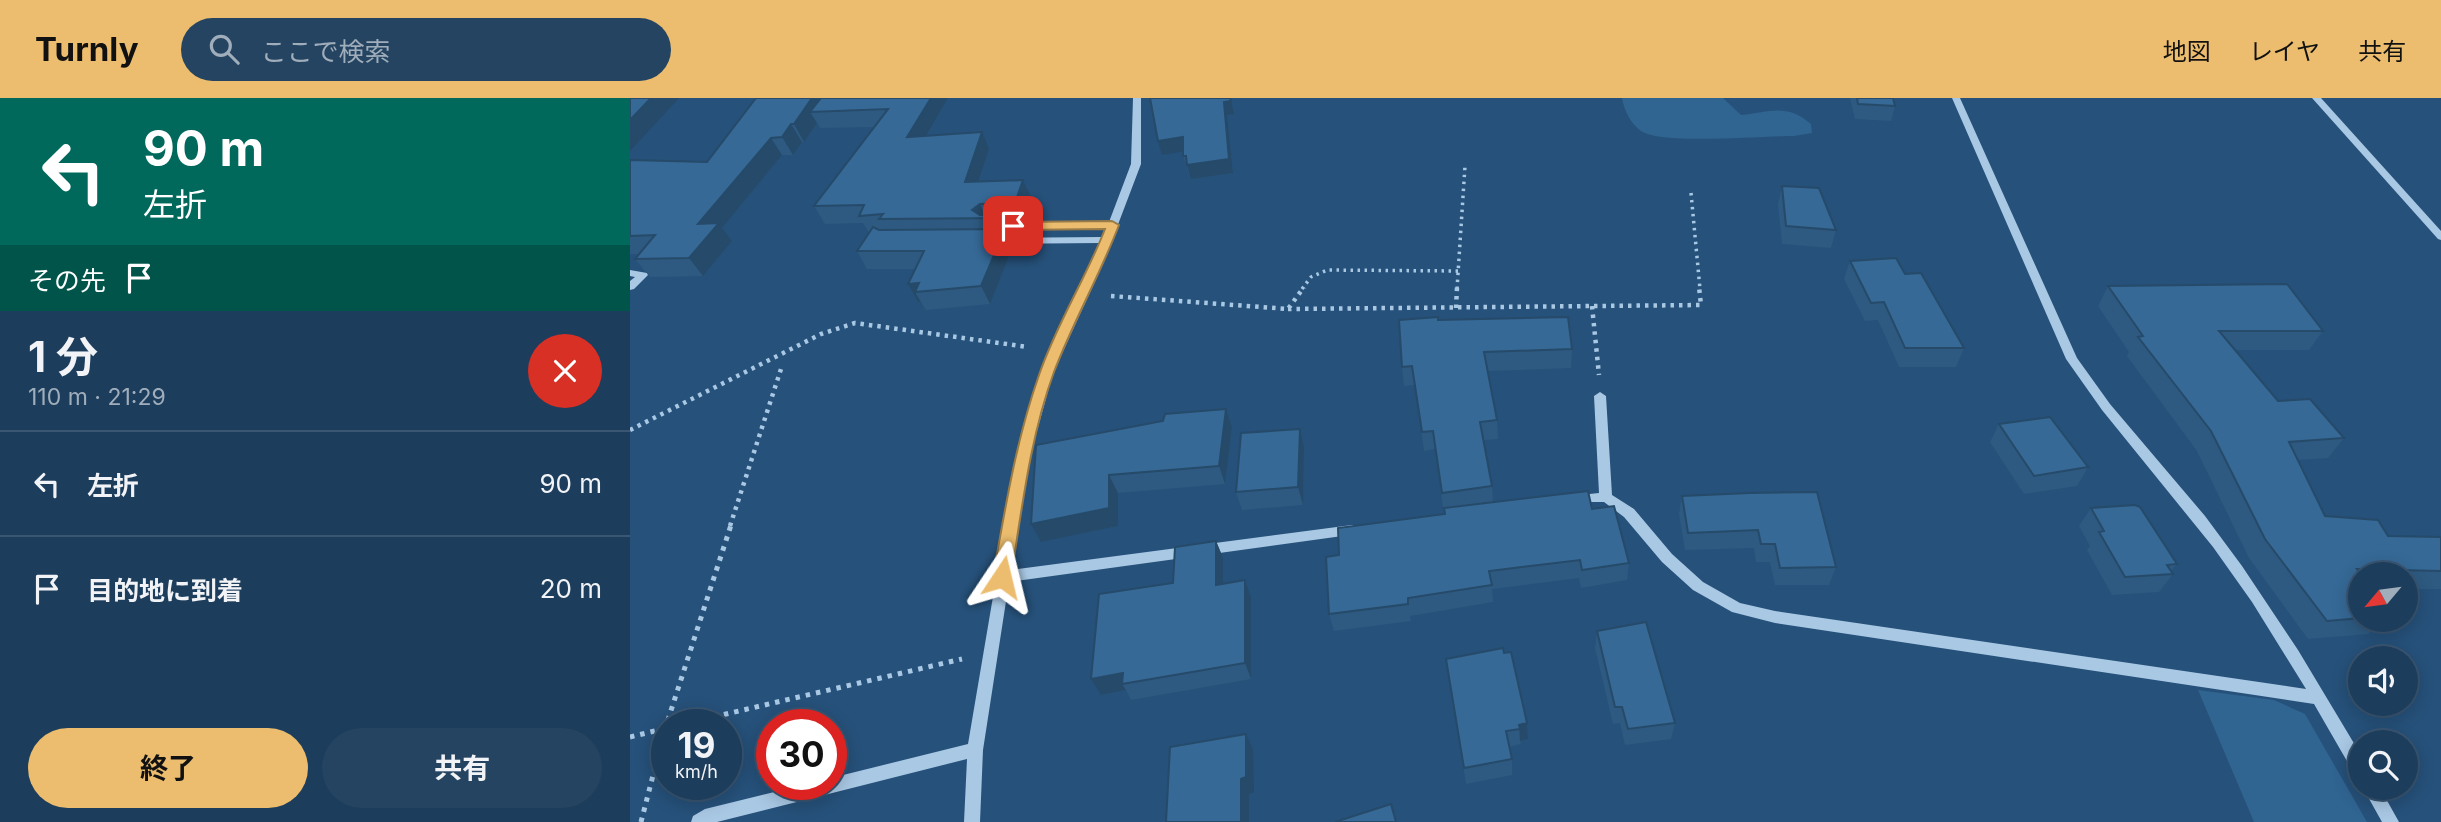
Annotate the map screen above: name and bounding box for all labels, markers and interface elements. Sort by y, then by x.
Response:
search box [181,18,671,81]
text: Turnly [35,29,139,69]
icon: search [205,30,243,68]
text: ここで検索 [261,36,391,67]
text: 地図 [2163,37,2211,66]
text: レイヤ [2249,37,2320,66]
text: 共有 [2358,37,2406,66]
text: 90 m [143,119,264,178]
icon: left [28,126,119,217]
text: 左折 [143,185,207,224]
pin [983,196,1043,256]
icon: arrive [994,207,1032,245]
icon: arrive [120,259,158,297]
text: その先 [28,265,106,296]
text: 1 分 [28,331,98,382]
button: close [528,334,602,408]
text: 110 m · 21:29 [28,383,166,411]
icon: left [28,465,66,503]
text: 90 m [539,468,602,499]
text: 左折 [87,470,139,501]
position arrow [965,540,1039,614]
north arrow [2348,562,2418,632]
map controls [2348,562,2418,800]
icon: arrive [28,570,66,608]
text: 20 m [540,573,602,604]
text: 目的地に到着 [87,575,243,606]
button: sound [2348,646,2418,716]
speed limit sign: 30 [756,709,847,800]
text: 19 [678,724,715,766]
button: 終了 [28,728,308,808]
button: 共有 [322,728,602,808]
button: search [2348,730,2418,800]
text: km/h [675,761,718,782]

